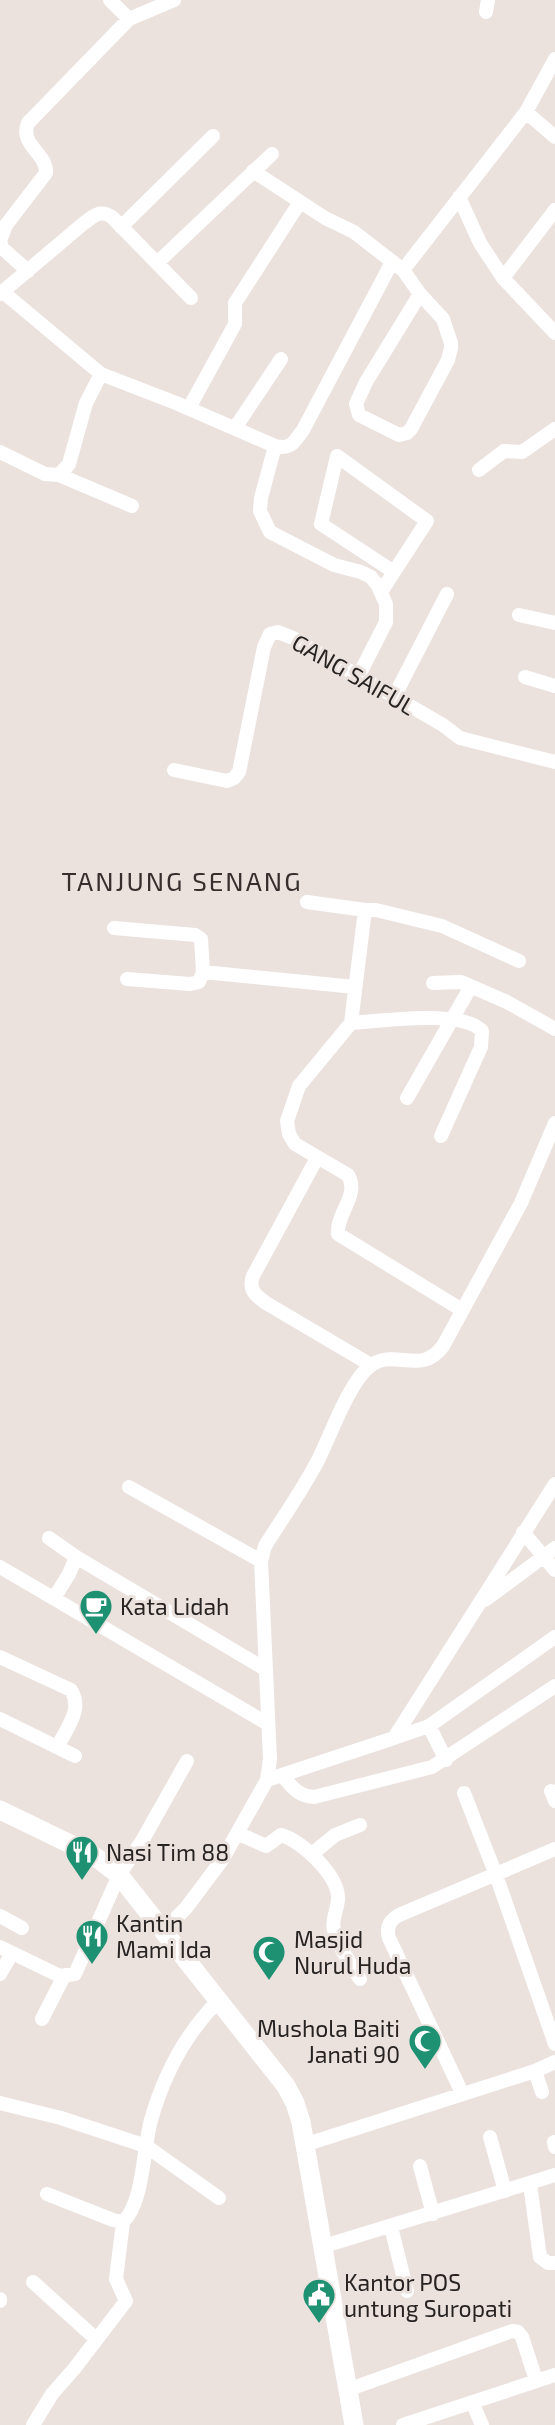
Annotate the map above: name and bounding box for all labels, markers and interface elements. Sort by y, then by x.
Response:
street label: GANG SAIFUL [288,628,421,721]
district label: TANJUNG SENANG [62,865,303,896]
cafe icon: Kata Lidah [77,1587,115,1636]
place label: Kata Lidah [120,1592,229,1620]
restaurant icon: Nasi Tim 88 [63,1833,101,1882]
place label: Nasi Tim 88 [106,1838,229,1866]
place label: Kantin Mami Ida [116,1909,212,1963]
restaurant icon: Kantin Mami Ida [73,1917,111,1966]
place label: Masjid Nurul Huda [294,1925,411,1979]
mosque icon: Masjid Nurul Huda [250,1933,288,1982]
place label: Mushola Baiti Janati 90 [257,2014,400,2068]
mosque icon: Mushola Baiti Janati 90 [406,2022,444,2071]
place label: Kantor POS untung Suropati [344,2268,512,2322]
public building icon: Kantor POS untung Suropati [300,2276,338,2325]

